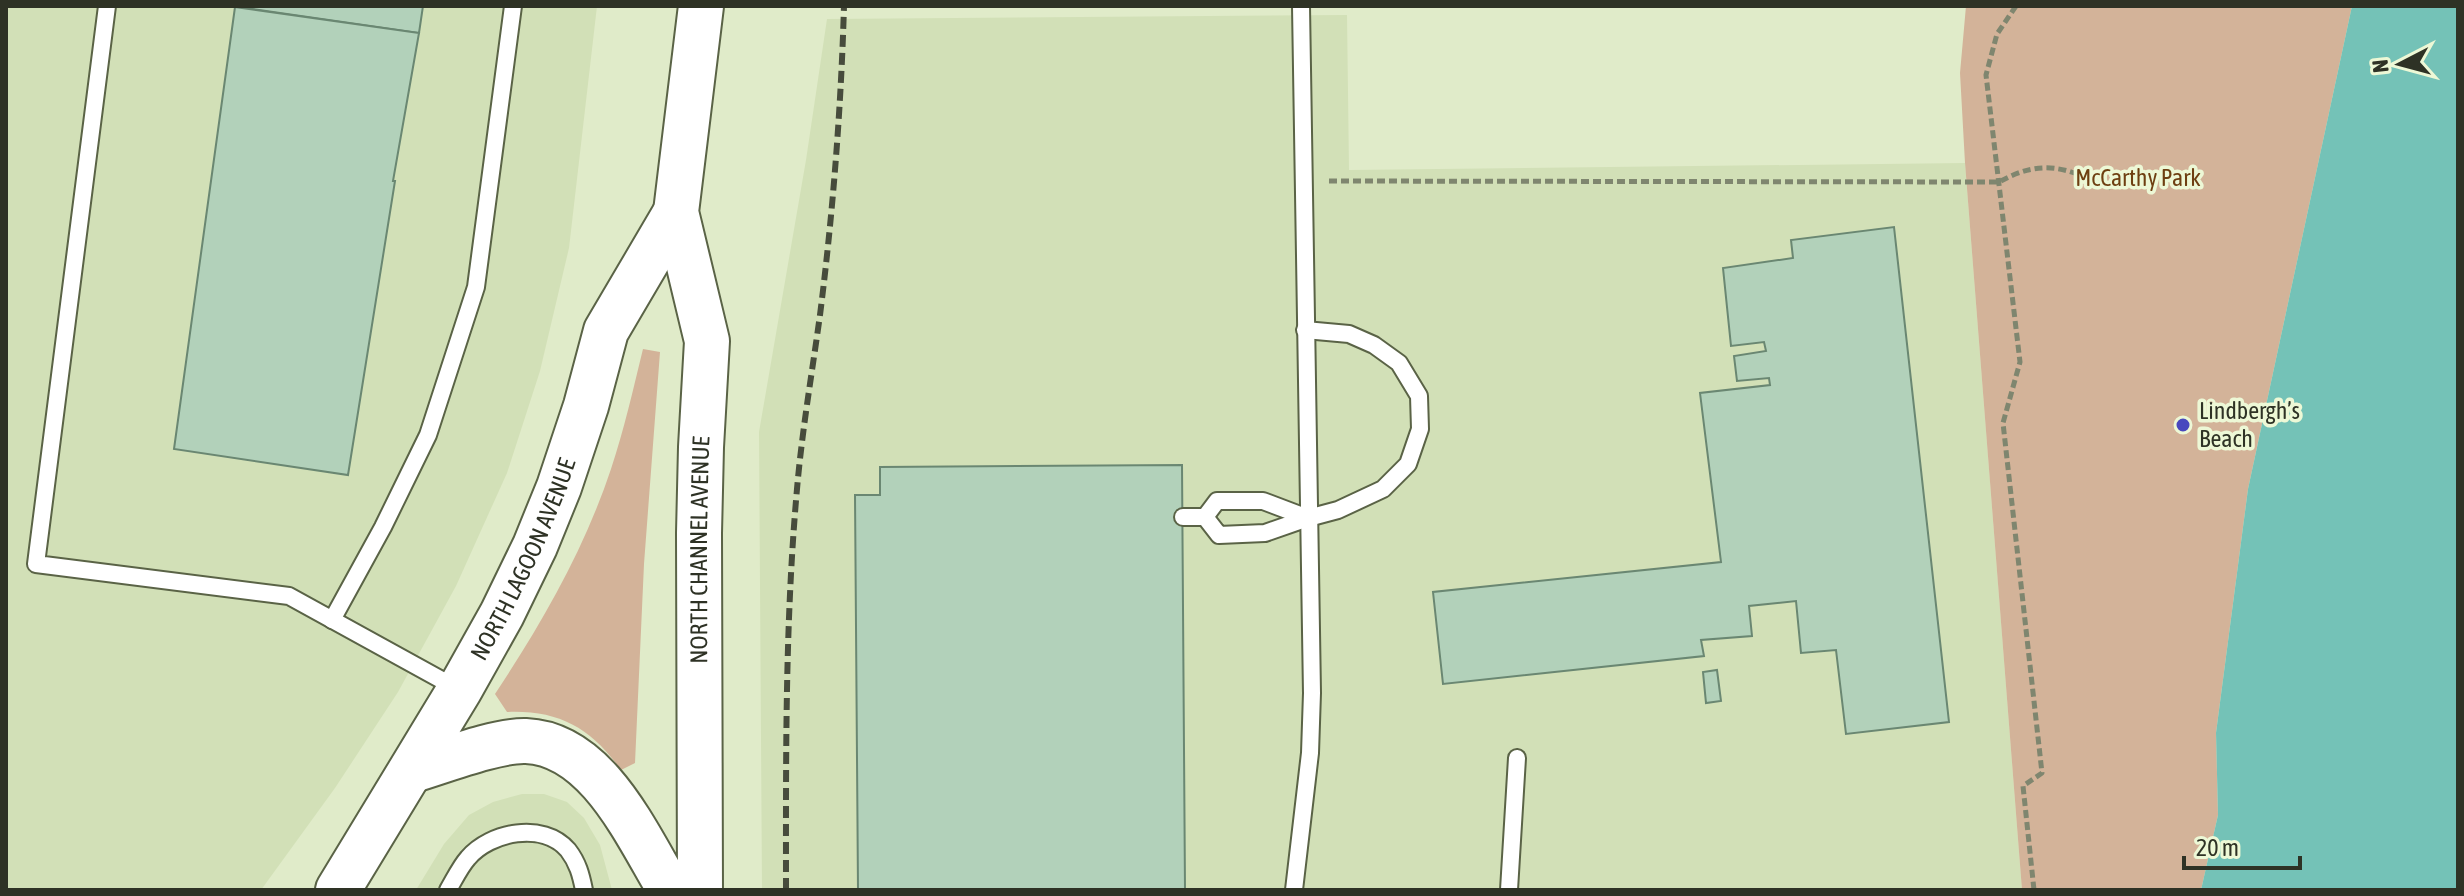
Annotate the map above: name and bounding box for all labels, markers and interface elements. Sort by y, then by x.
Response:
north arrow [2360,24,2440,104]
text: N [2367,58,2394,74]
park label: McCarthy Park [2075,164,2201,191]
place label: Lindbergh’s Beach [2199,397,2300,452]
marker: Lindbergh’s Beach [2174,416,2192,434]
street label: NORTH CHANNEL AVENUE [685,435,715,664]
street label: NORTH LAGOON AVENUE [465,455,581,665]
scale bar [2184,820,2300,870]
text: 20 m [2196,834,2239,861]

